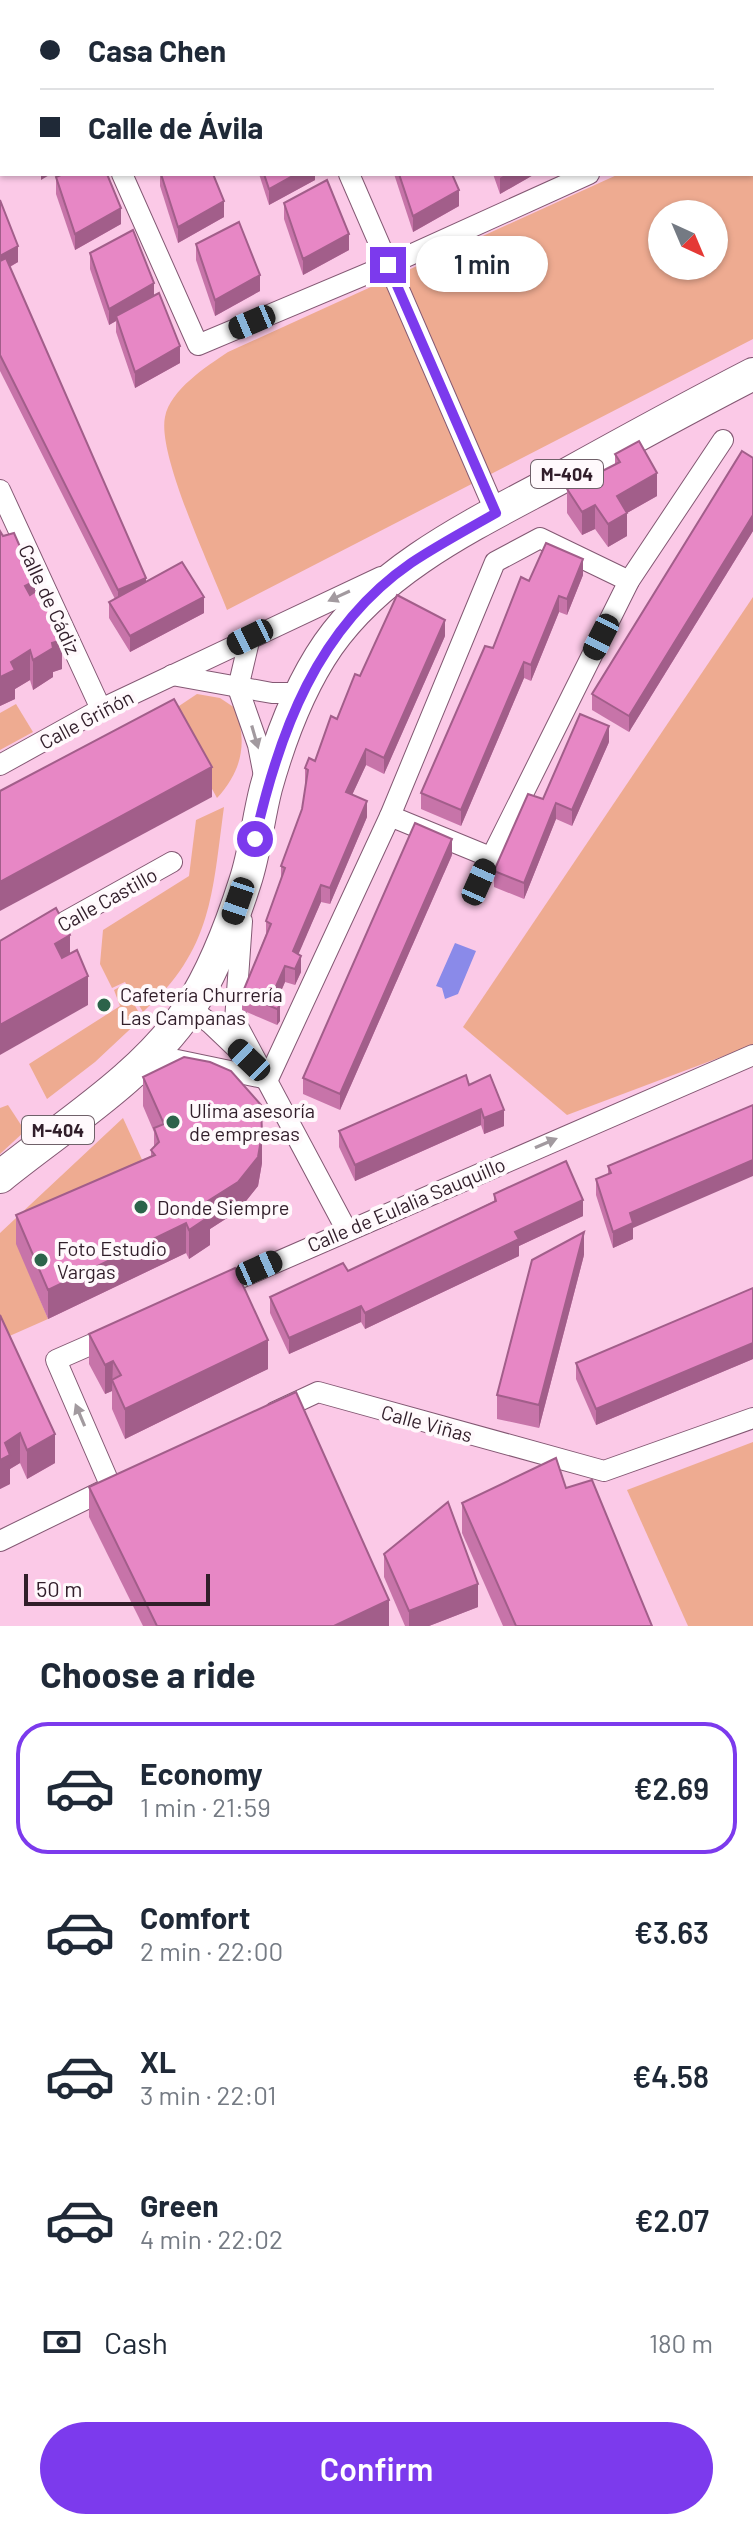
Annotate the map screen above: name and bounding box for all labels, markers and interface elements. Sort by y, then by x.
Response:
text: Casa Chen [88,32,226,68]
text: Calle de Ávila [88,109,263,145]
north arrow [648,200,728,280]
map controls [648,200,728,280]
callout: 1 min [416,237,548,293]
route end [370,247,406,283]
text: 1 min [454,248,510,279]
car [225,302,279,342]
road number: M-404 [531,460,603,488]
street label: Calle de Cádiz [14,540,86,658]
one-way arrow [327,589,351,603]
car [579,610,623,664]
car [223,616,277,658]
street label: Calle Griñón [35,684,137,754]
one-way arrow [249,726,262,750]
route start [237,821,273,857]
car [458,855,500,909]
street label: Calle Castillo [53,862,161,936]
car [219,874,257,928]
place label: Cafetería Churrería Las Campanas [120,982,283,1029]
marker: Cafetería Churrería Las Campanas [95,996,113,1014]
car [223,1035,275,1085]
place label: Ulima asesoría de empresas [189,1098,315,1145]
marker: Ulima asesoría de empresas [164,1113,182,1131]
road number: M-404 [22,1116,94,1144]
one-way arrow [535,1137,558,1150]
street label: Calle de Eulalia Sauquillo [303,1151,509,1257]
place label: Donde Siempre [157,1195,289,1219]
marker: Donde Siempre [132,1198,150,1216]
place label: Foto Estudio Vargas [57,1236,167,1283]
car [232,1247,286,1289]
marker: Foto Estudio Vargas [32,1251,50,1269]
street label: Calle Viñas [379,1399,475,1447]
one-way arrow [73,1404,86,1427]
scale bar [24,1570,210,1606]
text: 50 m [36,1575,82,1601]
text: Choose a ride [40,1652,256,1695]
icon: car [44,1752,116,1824]
text: Economy [140,1755,263,1791]
text: €2.69 [634,1770,709,1806]
text: 1 min · 21:59 [140,1791,271,1822]
icon: car [44,1896,116,1968]
text: Comfort [140,1899,250,1935]
text: €3.63 [634,1914,709,1950]
text: 2 min · 22:00 [140,1935,283,1966]
icon: car [44,2040,116,2112]
text: XL [140,2043,176,2079]
text: €4.58 [632,2058,709,2094]
text: 3 min · 22:01 [140,2079,276,2110]
icon: car [44,2184,116,2256]
text: Green [140,2187,219,2223]
text: €2.07 [634,2202,709,2238]
text: 4 min · 22:02 [140,2223,283,2254]
icon: cash [40,2320,84,2364]
text: Cash [104,2324,168,2360]
text: 180 m [649,2327,713,2358]
button: Confirm [40,2422,713,2514]

